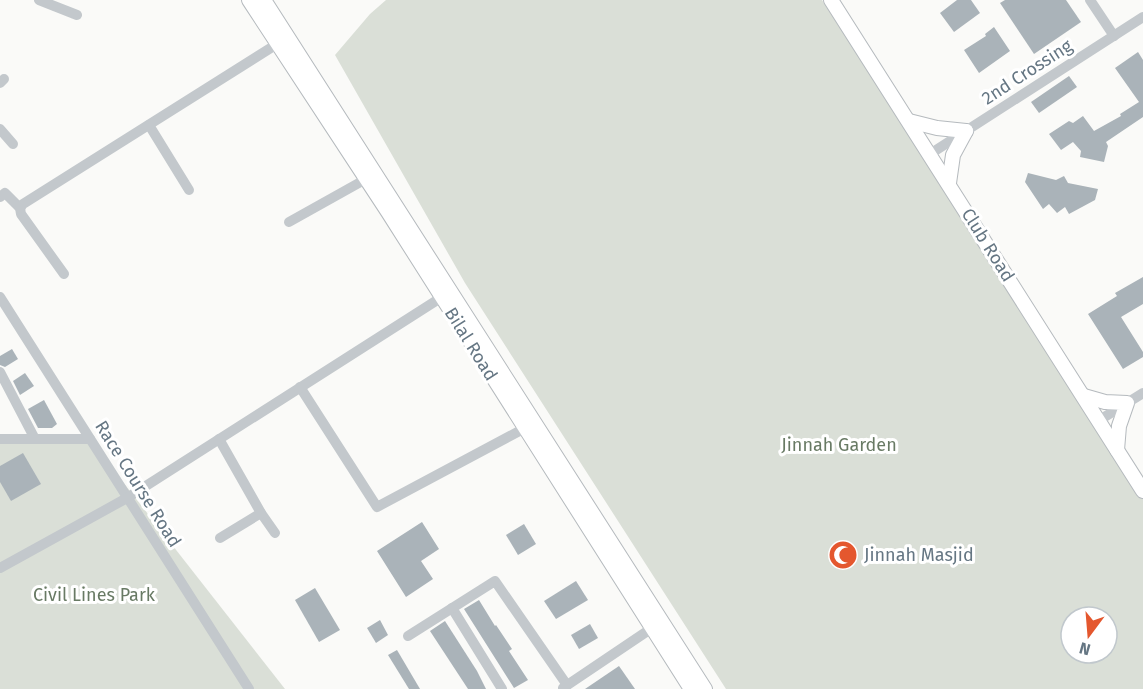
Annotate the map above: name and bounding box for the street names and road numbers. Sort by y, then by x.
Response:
street label: 2nd Crossing [978,34,1077,109]
street label: Club Road [957,204,1019,286]
street label: Bilal Road [440,303,502,385]
street label: Race Course Road [90,417,186,551]

